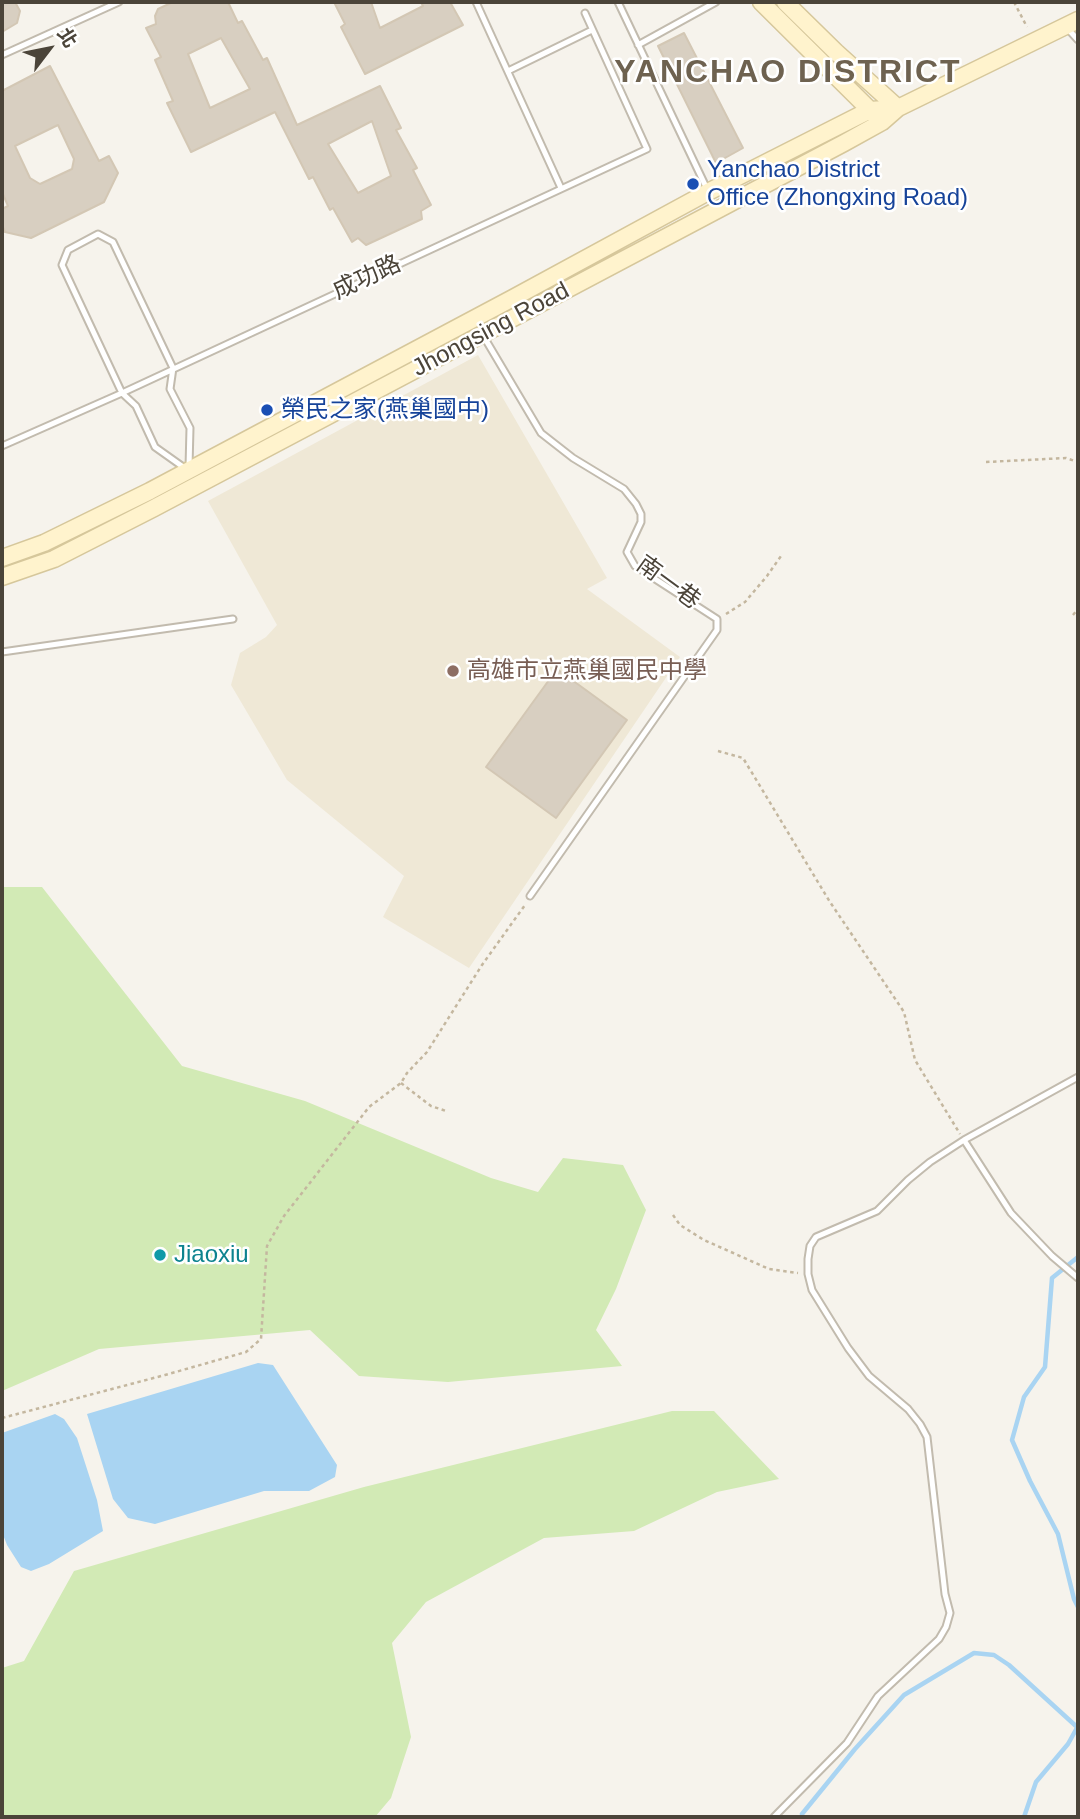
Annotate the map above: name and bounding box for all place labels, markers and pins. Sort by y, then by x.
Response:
place label: Yanchao District Office (Zhongxing Road) [707,156,968,212]
marker: Yanchao District Office (Zhongxing Road) [685,176,701,192]
place label: 榮民之家(燕巢國中) [281,396,489,424]
marker: 榮民之家(燕巢國中) [259,402,275,418]
place label: 高雄市立燕巢國民中學 [467,657,707,685]
marker: 高雄市立燕巢國民中學 [445,663,461,679]
place label: Jiaoxiu [174,1241,249,1269]
marker: Jiaoxiu [152,1247,168,1263]

